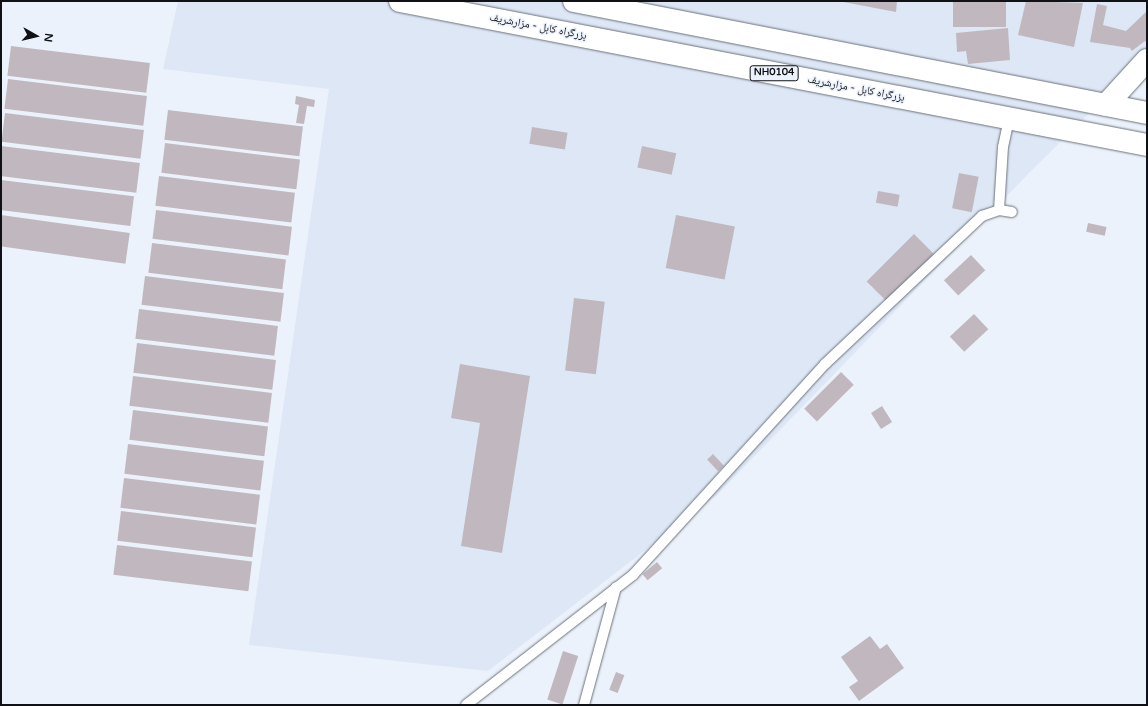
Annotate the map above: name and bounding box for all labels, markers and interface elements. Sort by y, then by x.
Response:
street label: بزرگراه کابل - مزارشریف [488,11,588,43]
north arrow [16,16,56,56]
text: N [41,32,55,43]
road number: NH0104 [749,65,799,81]
street label: بزرگراه کابل - مزارشریف [806,73,906,105]

